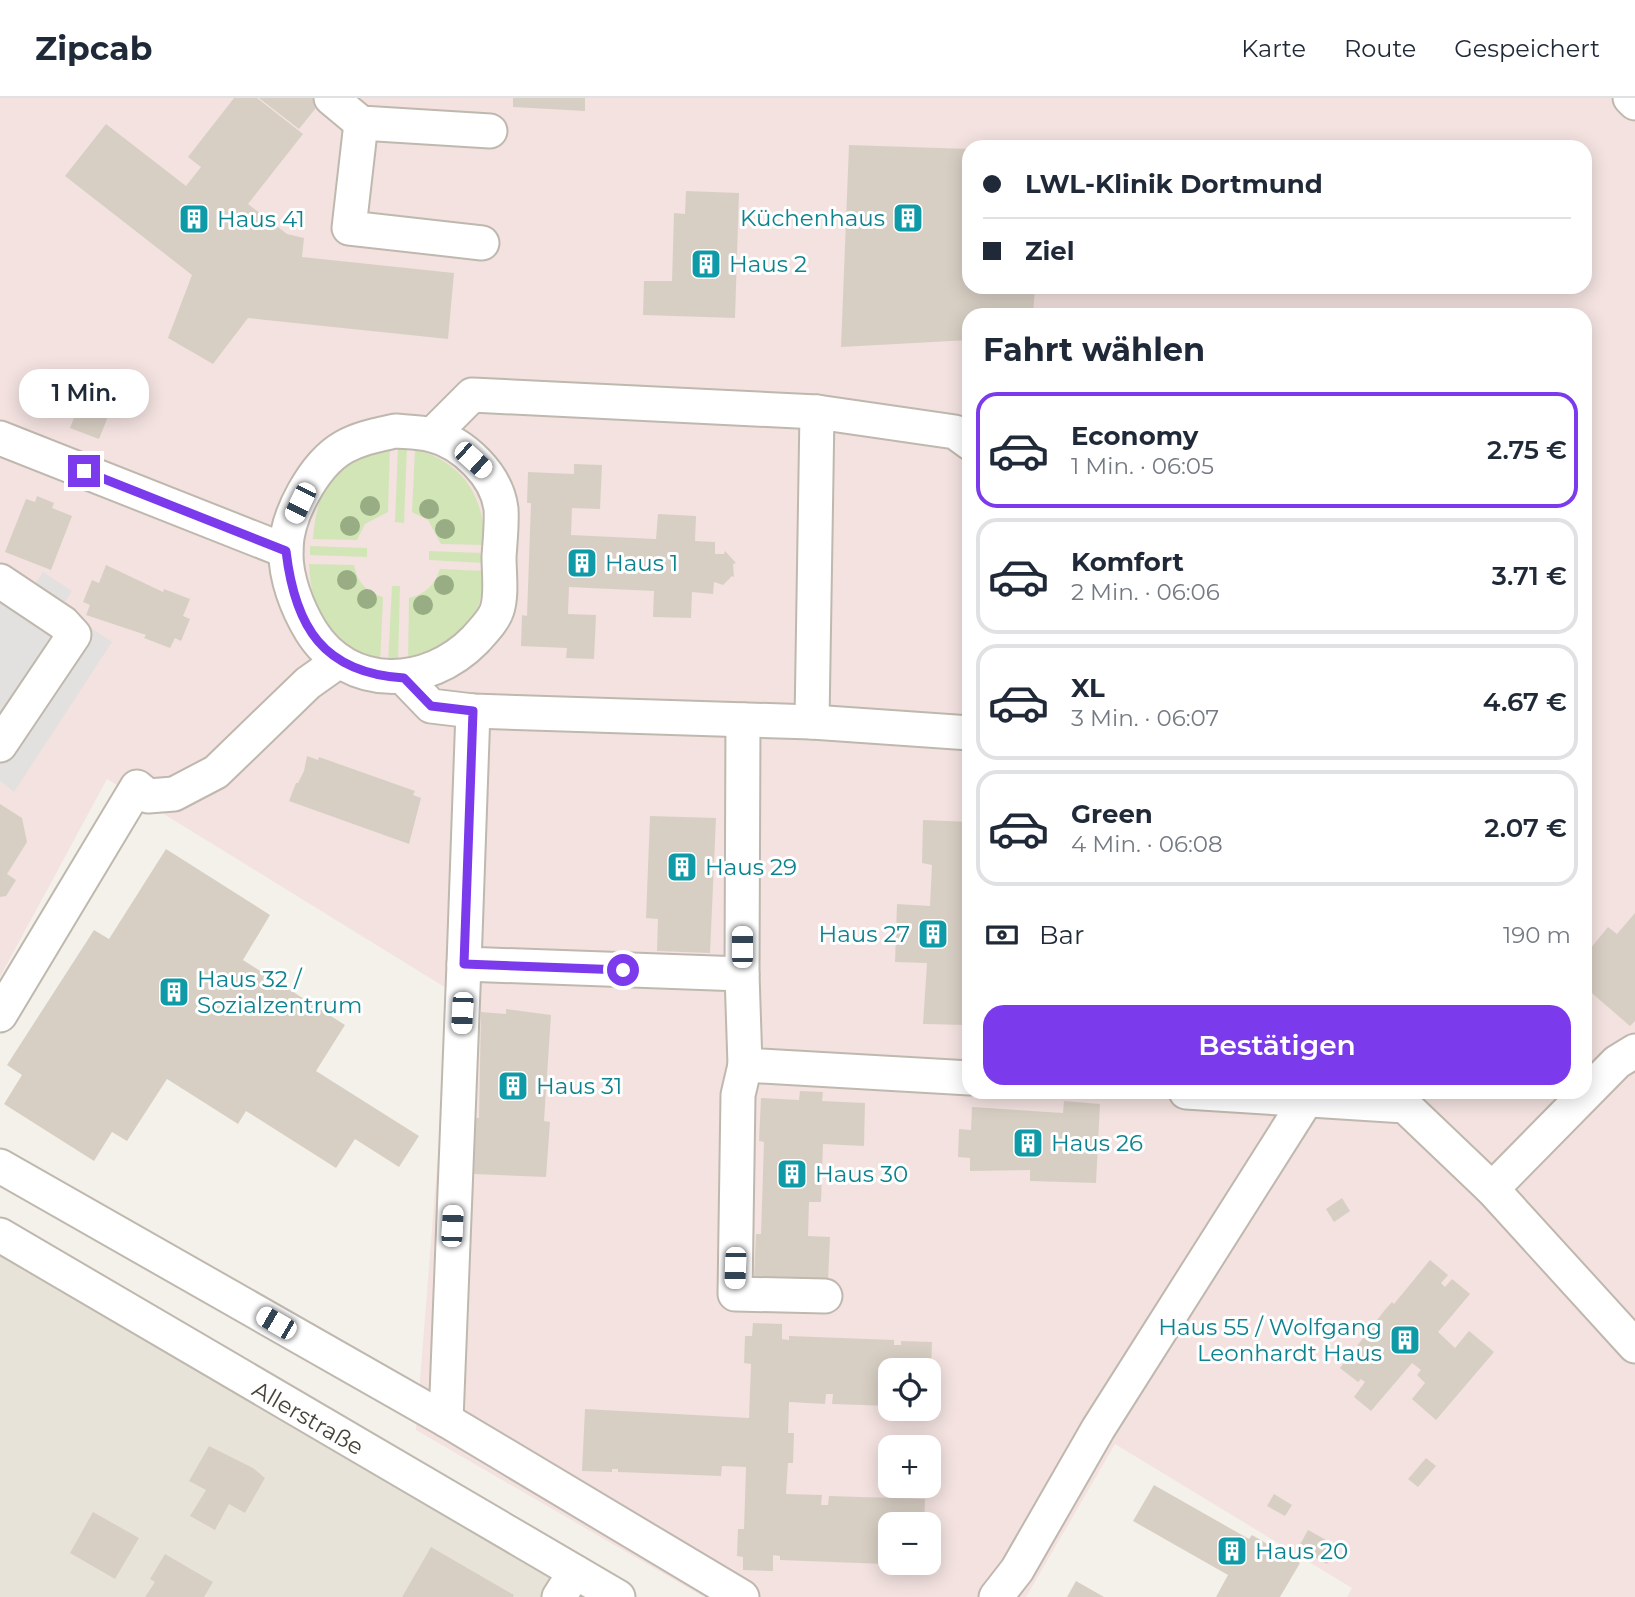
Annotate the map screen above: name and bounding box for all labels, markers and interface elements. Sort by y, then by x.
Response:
text: Zipcab [35,28,152,68]
text: Karte [1241,34,1306,63]
text: Route [1344,34,1416,63]
text: Gespeichert [1454,34,1600,63]
text: LWL-Klinik Dortmund [1025,168,1323,200]
building icon: Küchenhaus [891,201,925,235]
building icon: Haus 41 [177,202,211,236]
place label: Küchenhaus [740,204,885,232]
place label: Haus 41 [217,205,305,233]
text: Ziel [1025,235,1075,267]
building icon: Haus 2 [689,247,723,281]
place label: Haus 2 [729,250,807,278]
text: Fahrt wählen [983,330,1205,369]
callout: 1 Min. [19,370,149,418]
text: 1 Min. [51,379,117,407]
icon: car [987,419,1050,482]
text: Economy [1071,420,1198,452]
text: 2.75 € [1487,434,1567,466]
car [451,438,496,482]
text: 1 Min. · 06:05 [1071,452,1214,480]
route end [68,455,100,487]
car [282,480,319,526]
icon: car [987,545,1050,608]
building icon: Haus 1 [565,546,599,580]
text: Komfort [1071,546,1184,578]
place label: Haus 1 [605,549,678,577]
text: 3.71 € [1492,560,1567,592]
text: 2 Min. · 06:06 [1071,578,1220,606]
icon: car [987,671,1050,734]
text: XL [1071,672,1105,704]
text: 4.67 € [1483,686,1567,718]
text: 3 Min. · 06:07 [1071,704,1219,732]
icon: car [987,797,1050,860]
text: Green [1071,798,1153,830]
text: 2.07 € [1484,812,1567,844]
text: 4 Min. · 06:08 [1071,830,1223,858]
building icon: Haus 29 [665,850,699,884]
place label: Haus 29 [705,853,797,881]
icon: cash [983,916,1021,954]
building icon: Haus 27 [916,917,950,951]
text: Bar [1039,919,1084,951]
place label: Haus 27 [818,920,910,948]
text: 190 m [1503,921,1571,949]
car [732,926,753,968]
route start [607,954,639,986]
place label: Haus 32 / Sozialzentrum [197,965,362,1019]
building icon: Haus 32 / Sozialzentrum [157,975,191,1009]
car [451,991,474,1035]
button: Bestätigen [983,1005,1571,1085]
building icon: Haus 31 [496,1069,530,1103]
place label: Haus 31 [536,1072,622,1100]
building icon: Haus 26 [1011,1126,1045,1160]
place label: Haus 26 [1051,1129,1143,1157]
building icon: Haus 30 [775,1157,809,1191]
place label: Haus 30 [815,1160,908,1188]
car [441,1204,464,1248]
car [724,1247,747,1289]
car [253,1303,300,1343]
place label: Haus 55 / Wolfgang Leonhardt Haus [1158,1313,1382,1367]
building icon: Haus 55 / Wolfgang Leonhardt Haus [1388,1323,1422,1357]
map controls [878,1358,941,1575]
button: locate [878,1358,941,1421]
street label: Allerstraße [247,1375,369,1461]
button: + [878,1435,941,1498]
button: − [878,1512,941,1575]
building icon: Haus 20 [1215,1534,1249,1568]
place label: Haus 20 [1255,1537,1348,1565]

